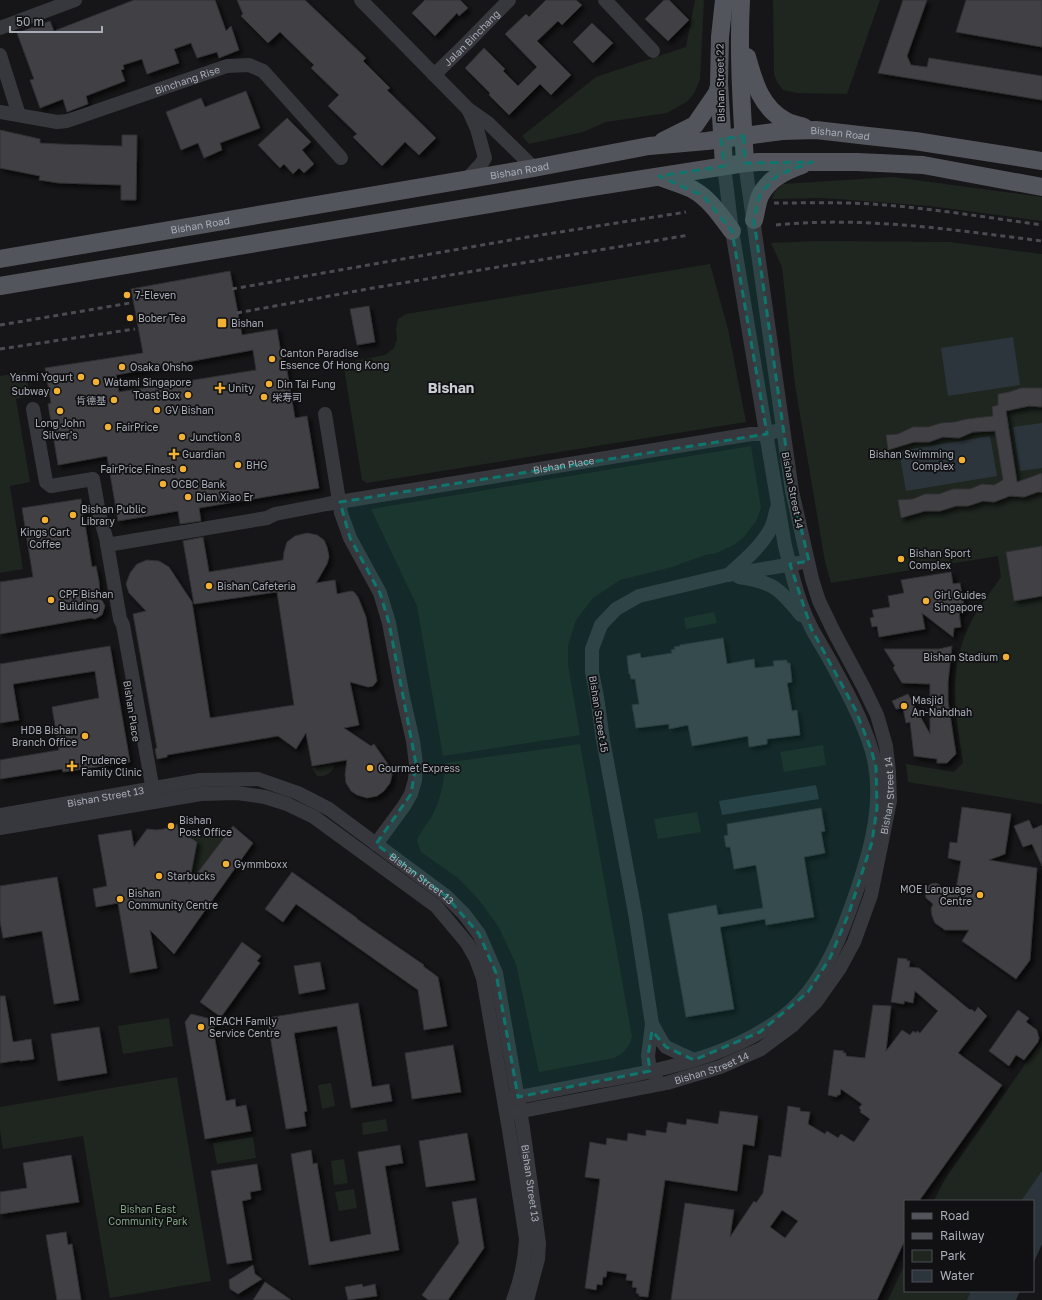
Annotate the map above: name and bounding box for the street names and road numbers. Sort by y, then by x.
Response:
street label: Jalan Binchang [441,7,502,68]
street label: Bishan Street 22 [713,43,727,123]
street label: Binchang Rise [153,63,222,96]
street label: Bishan Road [810,124,870,142]
street label: Bishan Road [489,159,550,181]
street label: Bishan Road [170,214,231,236]
street label: Bishan Street 14 [780,450,806,530]
street label: Bishan Place [532,454,595,476]
street label: Bishan Street 15 [587,675,611,754]
street label: Bishan Place [121,680,143,743]
street label: Bishan Street 14 [877,756,896,835]
street label: Bishan Street 13 [66,784,145,809]
street label: Bishan Street 13 [387,850,457,907]
street label: Bishan Street 14 [673,1049,751,1086]
street label: Bishan Street 13 [519,1144,542,1223]

